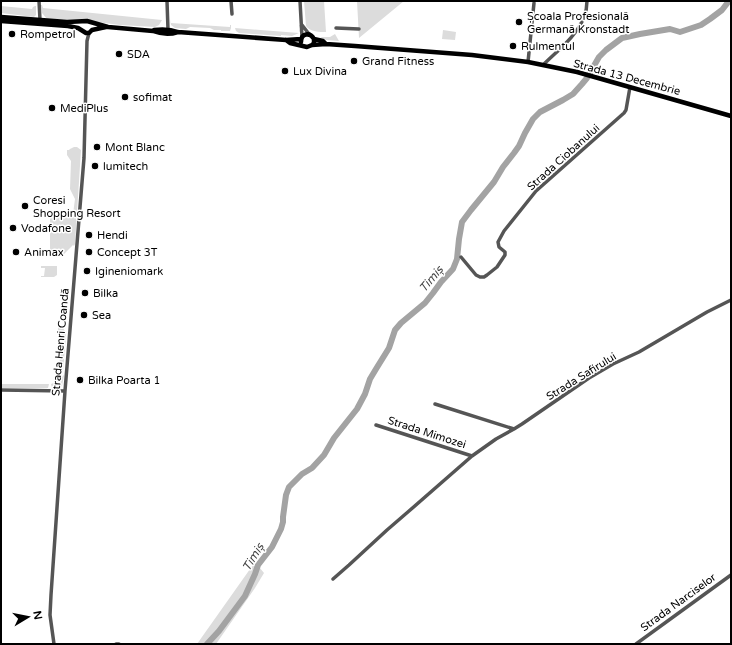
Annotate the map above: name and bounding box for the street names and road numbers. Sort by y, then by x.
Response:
street label: Strada 13 Decembrie [572,57,682,98]
street label: Strada Ciobanului [524,121,602,193]
street label: Strada Henri Coandă [49,288,72,396]
street label: Strada Safirului [544,350,619,403]
street label: Strada Mimozei [386,414,468,451]
street label: Strada Narciselor [638,570,719,634]

